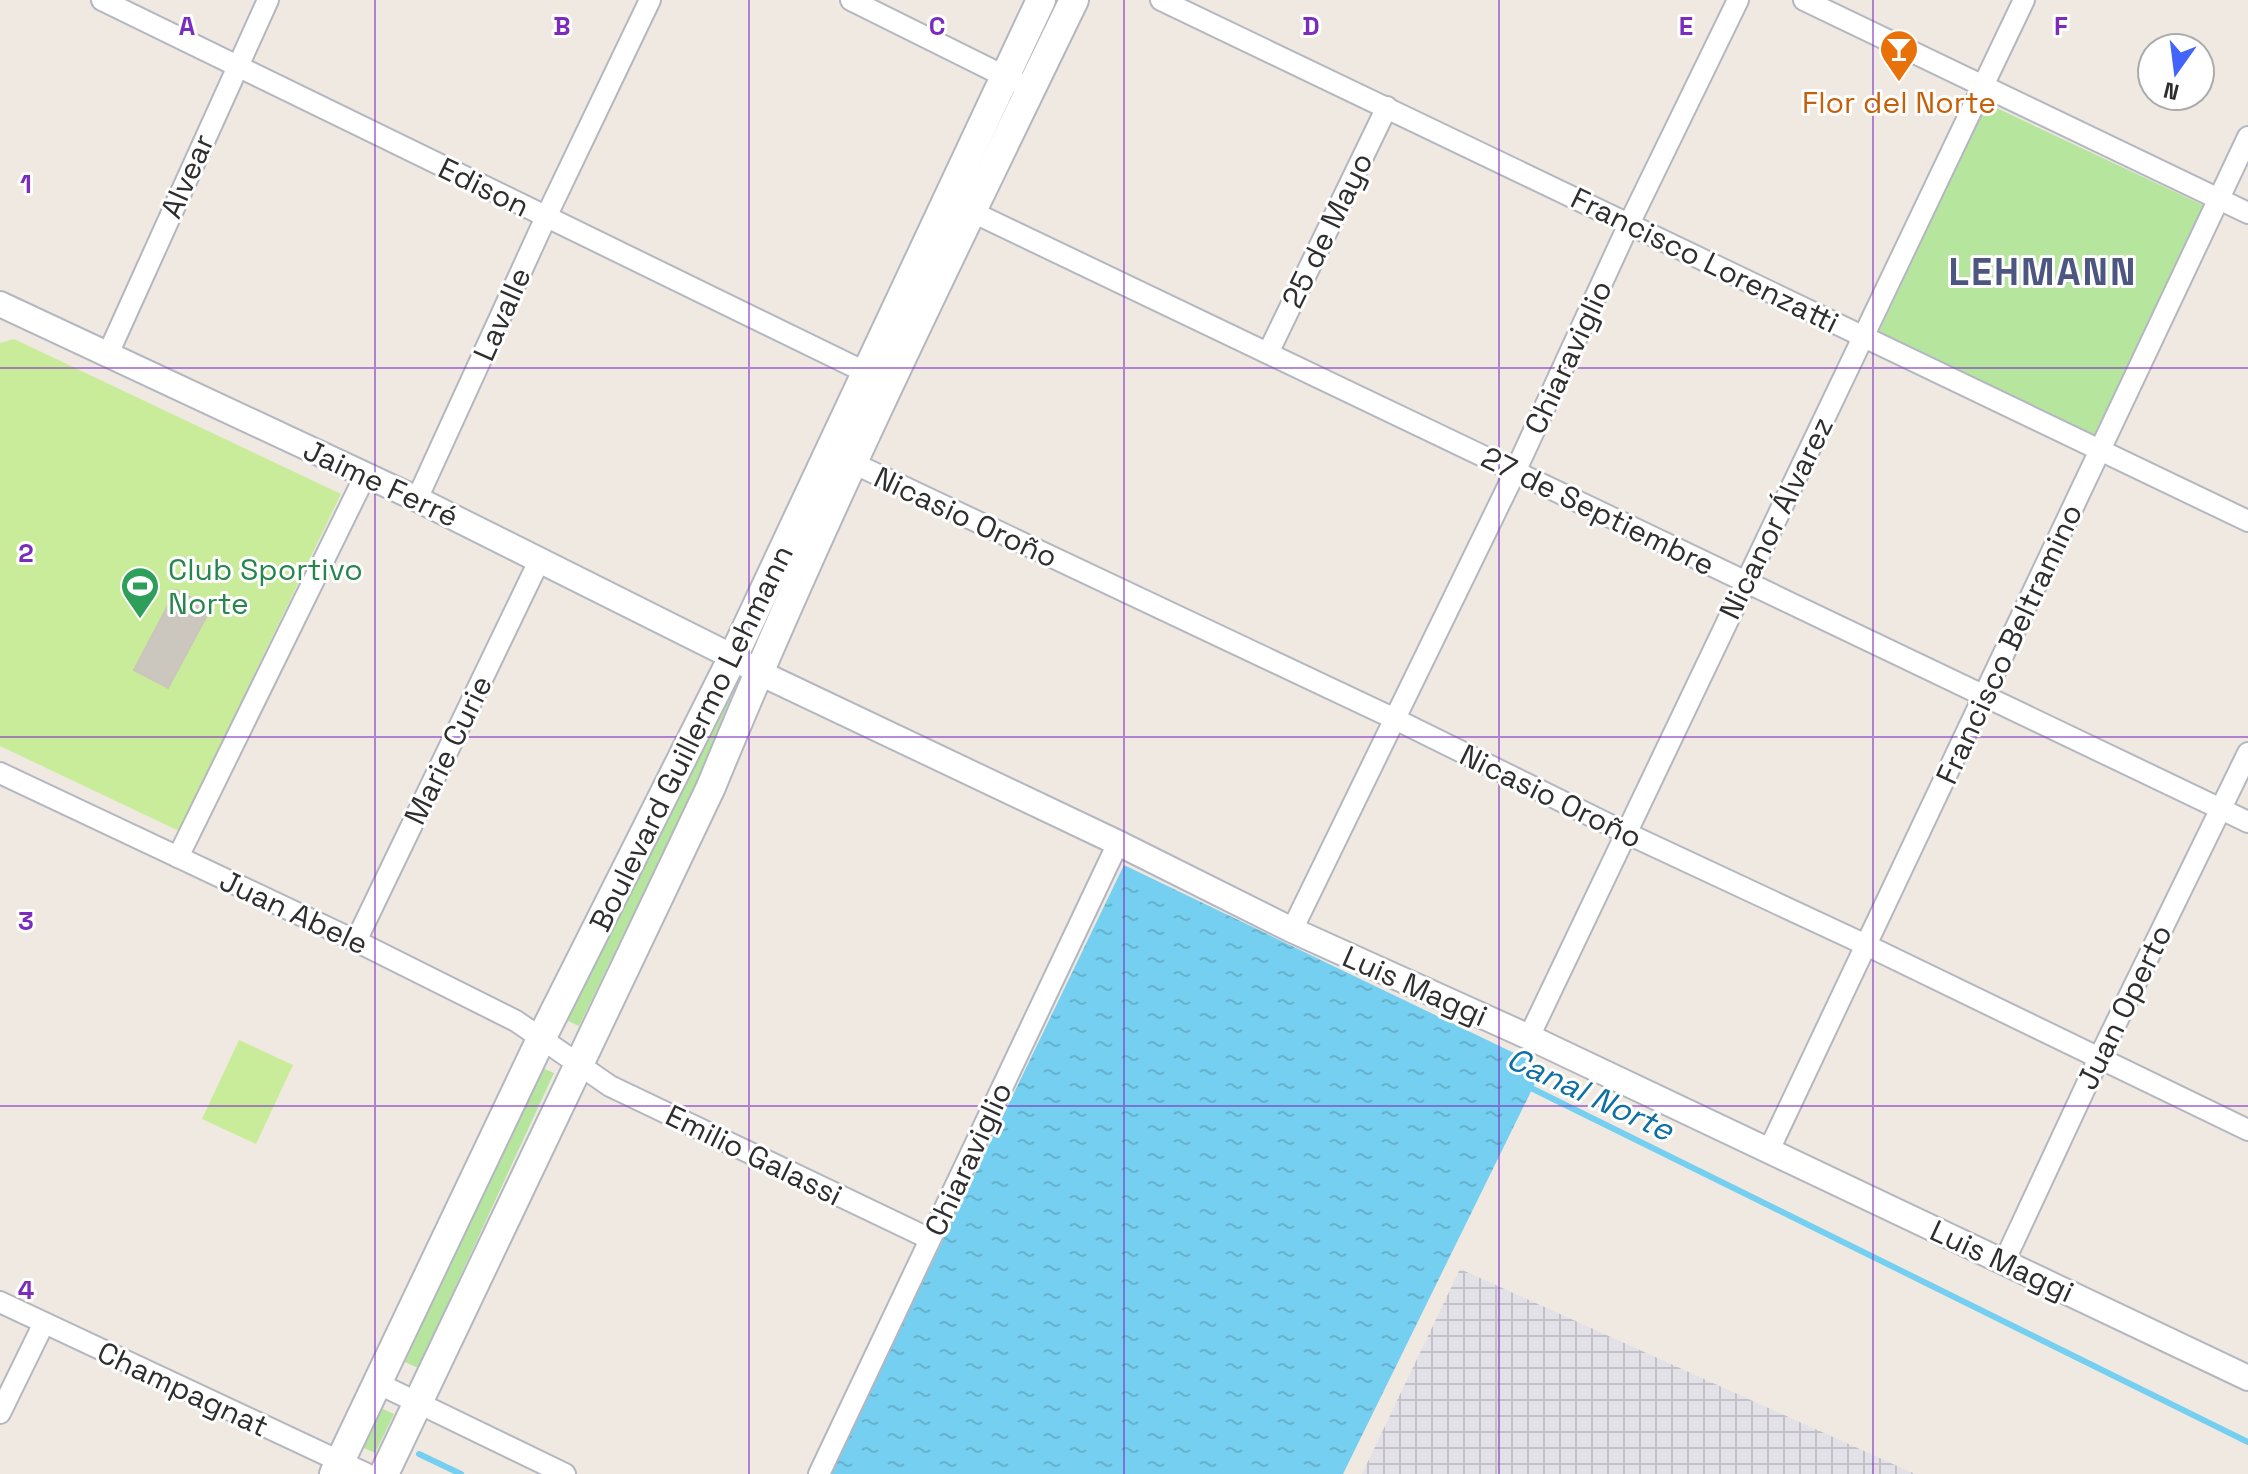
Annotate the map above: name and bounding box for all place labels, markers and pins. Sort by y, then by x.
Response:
bar icon: Flor del Norte [1878,28,1920,83]
place label: Flor del Norte [1802,83,1996,122]
place label: Club Sportivo Norte [168,550,363,623]
sports icon: Club Sportivo Norte [119,565,161,620]

